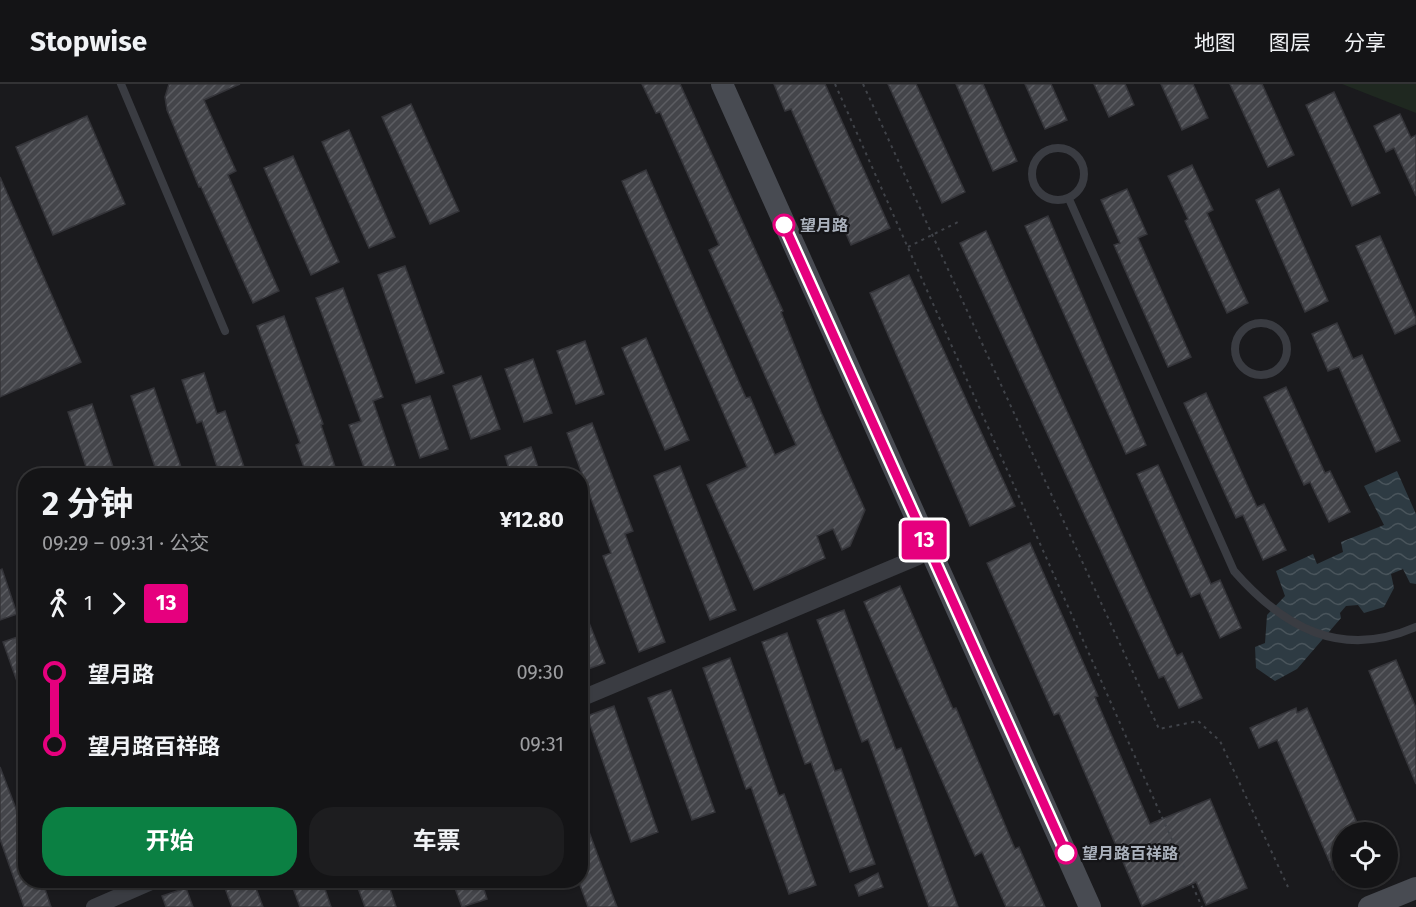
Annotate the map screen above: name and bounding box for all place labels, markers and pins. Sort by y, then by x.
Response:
marker: 望月路 [773,214,795,236]
place label: 望月路 [800,216,848,235]
marker: 望月路百祥路 [1055,842,1077,864]
place label: 望月路百祥路 [1082,844,1178,863]

